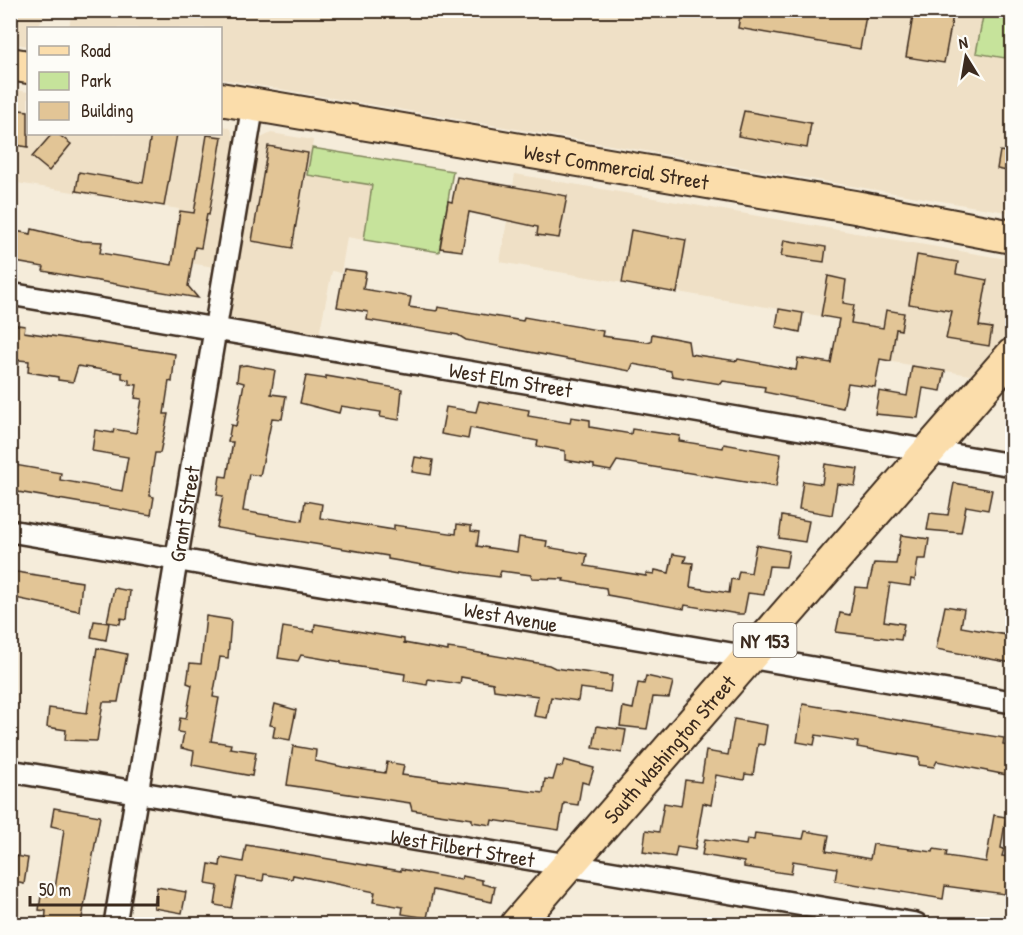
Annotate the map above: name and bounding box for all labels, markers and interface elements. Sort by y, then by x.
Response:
legend [27,27,222,135]
north arrow [936,27,996,87]
text: N [957,31,970,54]
text: Road [81,38,111,63]
text: Park [81,68,112,93]
text: Building [81,98,133,123]
street label: West Commercial Street [522,136,712,196]
street label: West Elm Street [447,355,575,404]
street label: Grant Street [162,463,207,564]
street label: West Avenue [462,594,560,639]
road number: NY 153 [734,623,796,657]
street label: South Washington Street [597,668,742,829]
street label: West Filbert Street [388,821,538,874]
scale bar [30,869,158,907]
text: 50 m [39,877,71,902]

